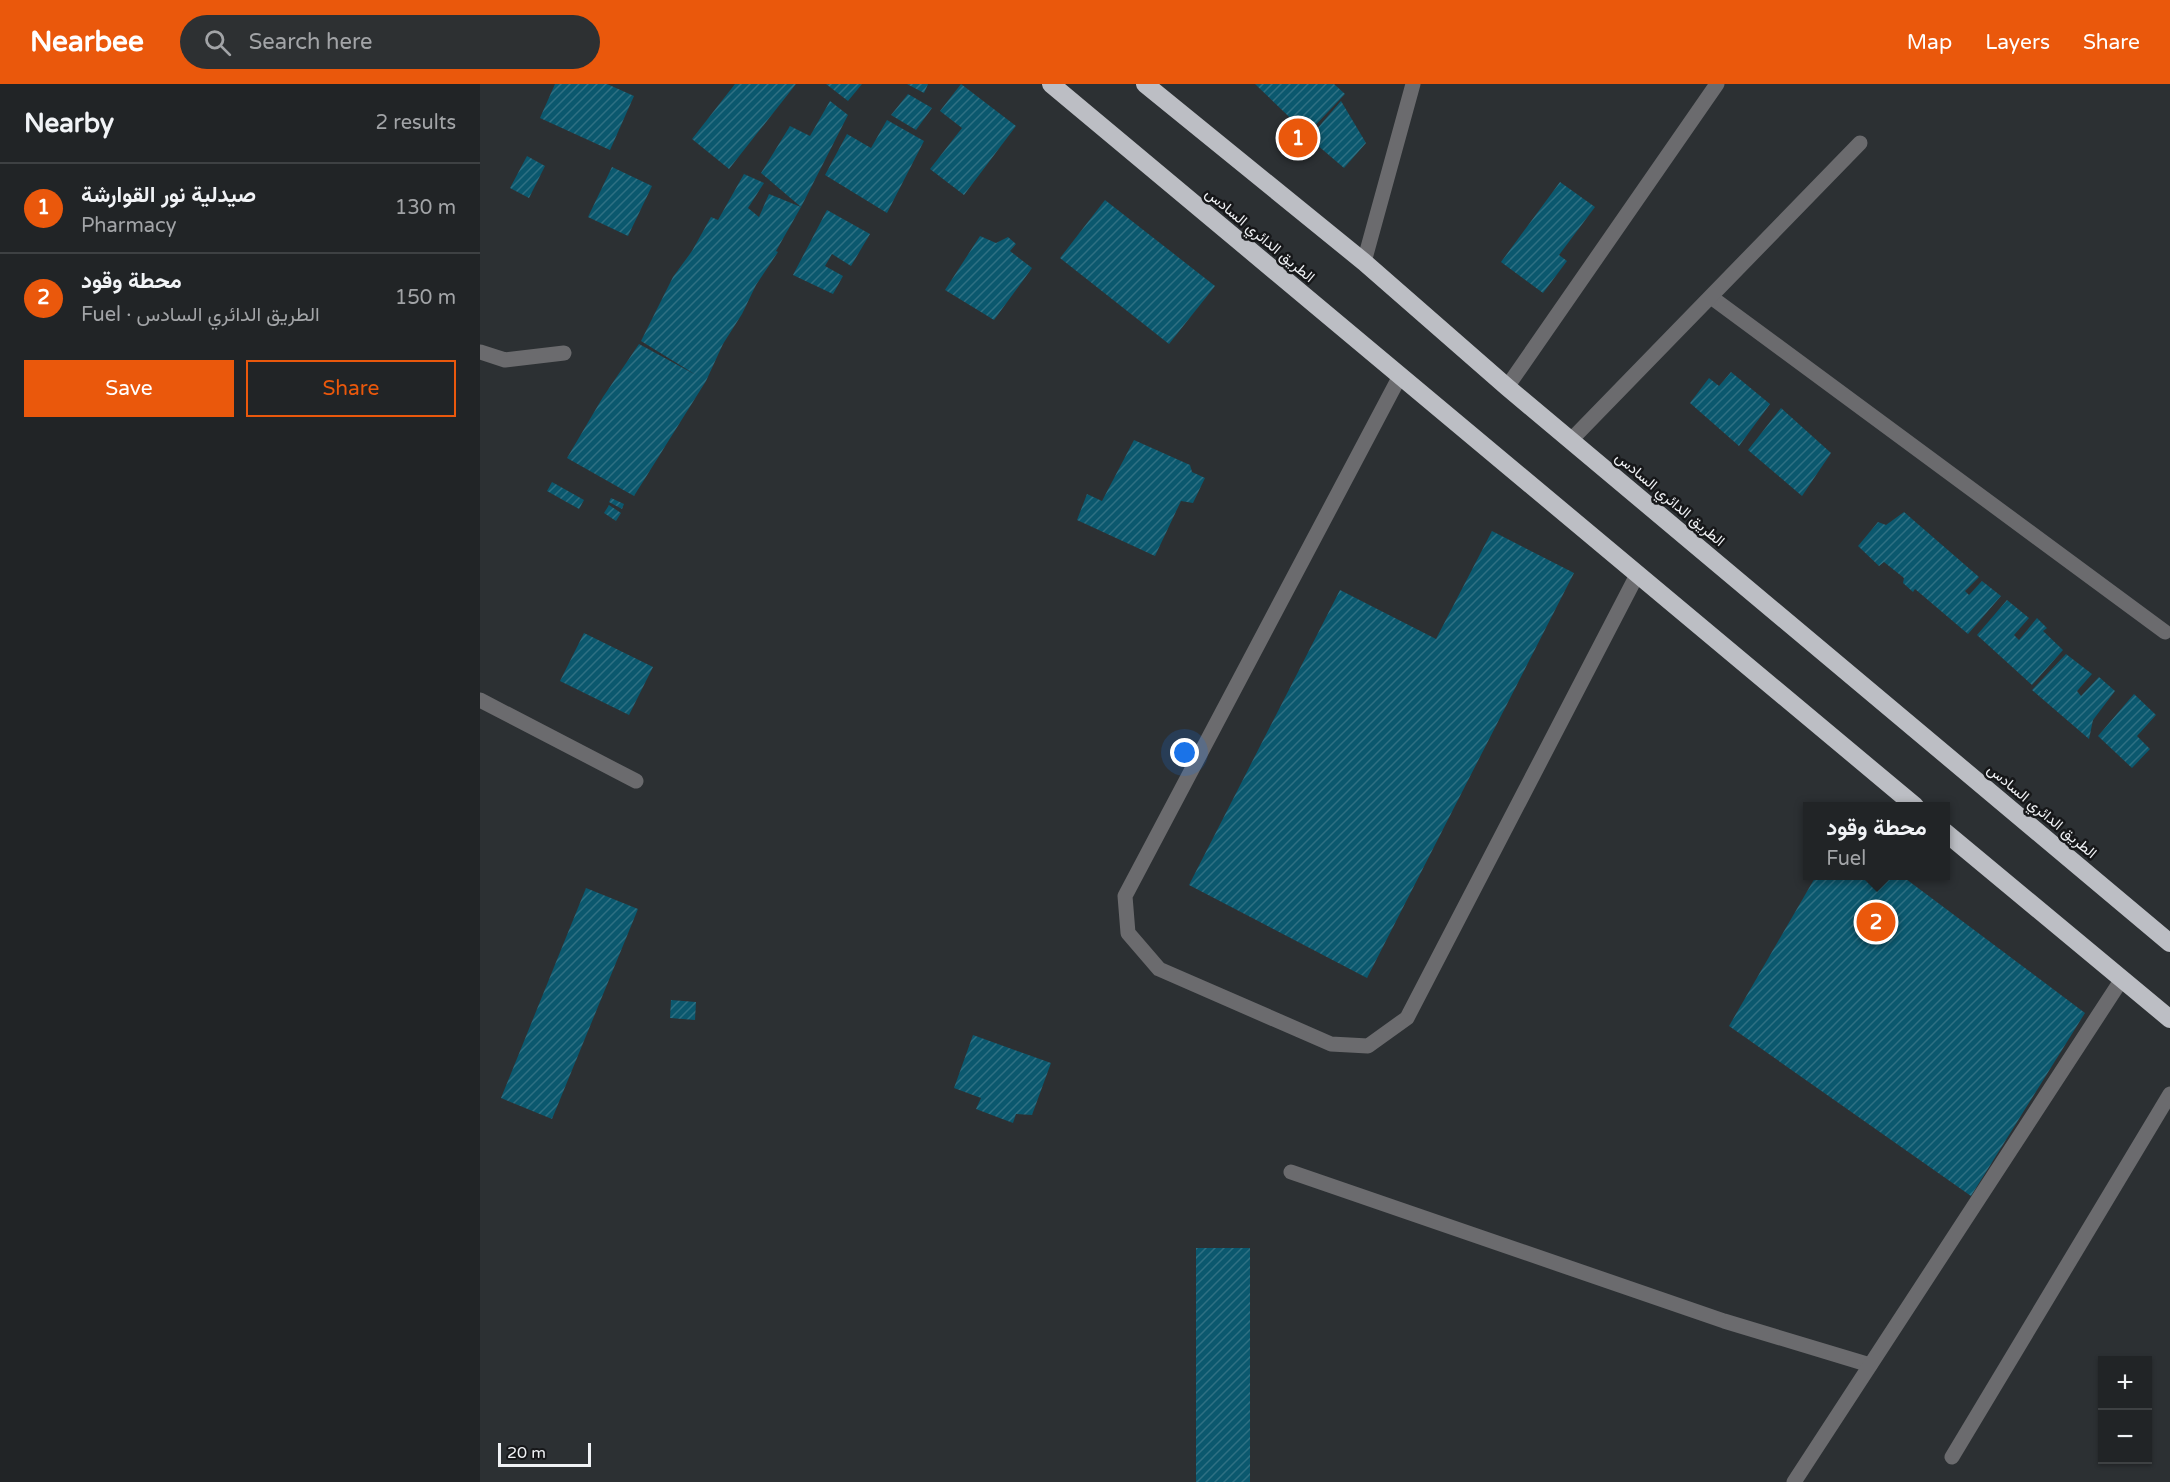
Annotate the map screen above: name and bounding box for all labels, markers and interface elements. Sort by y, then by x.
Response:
search box [180,15,600,69]
text: Nearbee [30,25,144,59]
icon: search [201,26,234,59]
text: Search here [249,29,372,55]
text: Map [1907,30,1952,55]
text: Layers [1985,30,2050,55]
text: Share [2083,30,2140,55]
text: Nearby [24,108,114,139]
text: 2 results [376,111,456,135]
pin: 1 [1278,116,1318,160]
text: صيدلية نور القوارشة [81,182,256,208]
street label: الطريق الدائري السادس [1199,184,1318,289]
text: 1 [37,196,50,220]
text: 130 m [395,196,456,220]
text: Pharmacy [81,214,176,238]
text: محطة وقود [81,268,182,294]
text: 2 [37,286,50,310]
text: 150 m [395,286,456,310]
text: Fuel · الطريق الدائري السادس [81,303,320,327]
button: Save [24,360,234,417]
button: Share [246,360,456,417]
street label: الطريق الدائري السادس [1609,448,1728,553]
your location [1170,738,1199,767]
street label: الطريق الدائري السادس [1981,760,2100,865]
popup [1803,802,1950,880]
text: محطة وقود [1826,815,1927,841]
text: Fuel [1826,847,1866,871]
pin: 2 [1856,900,1896,944]
map controls [2098,1356,2152,1464]
button: + [2098,1356,2152,1410]
button: − [2098,1410,2152,1464]
scale bar [498,1440,591,1468]
text: 20 m [507,1443,546,1463]

